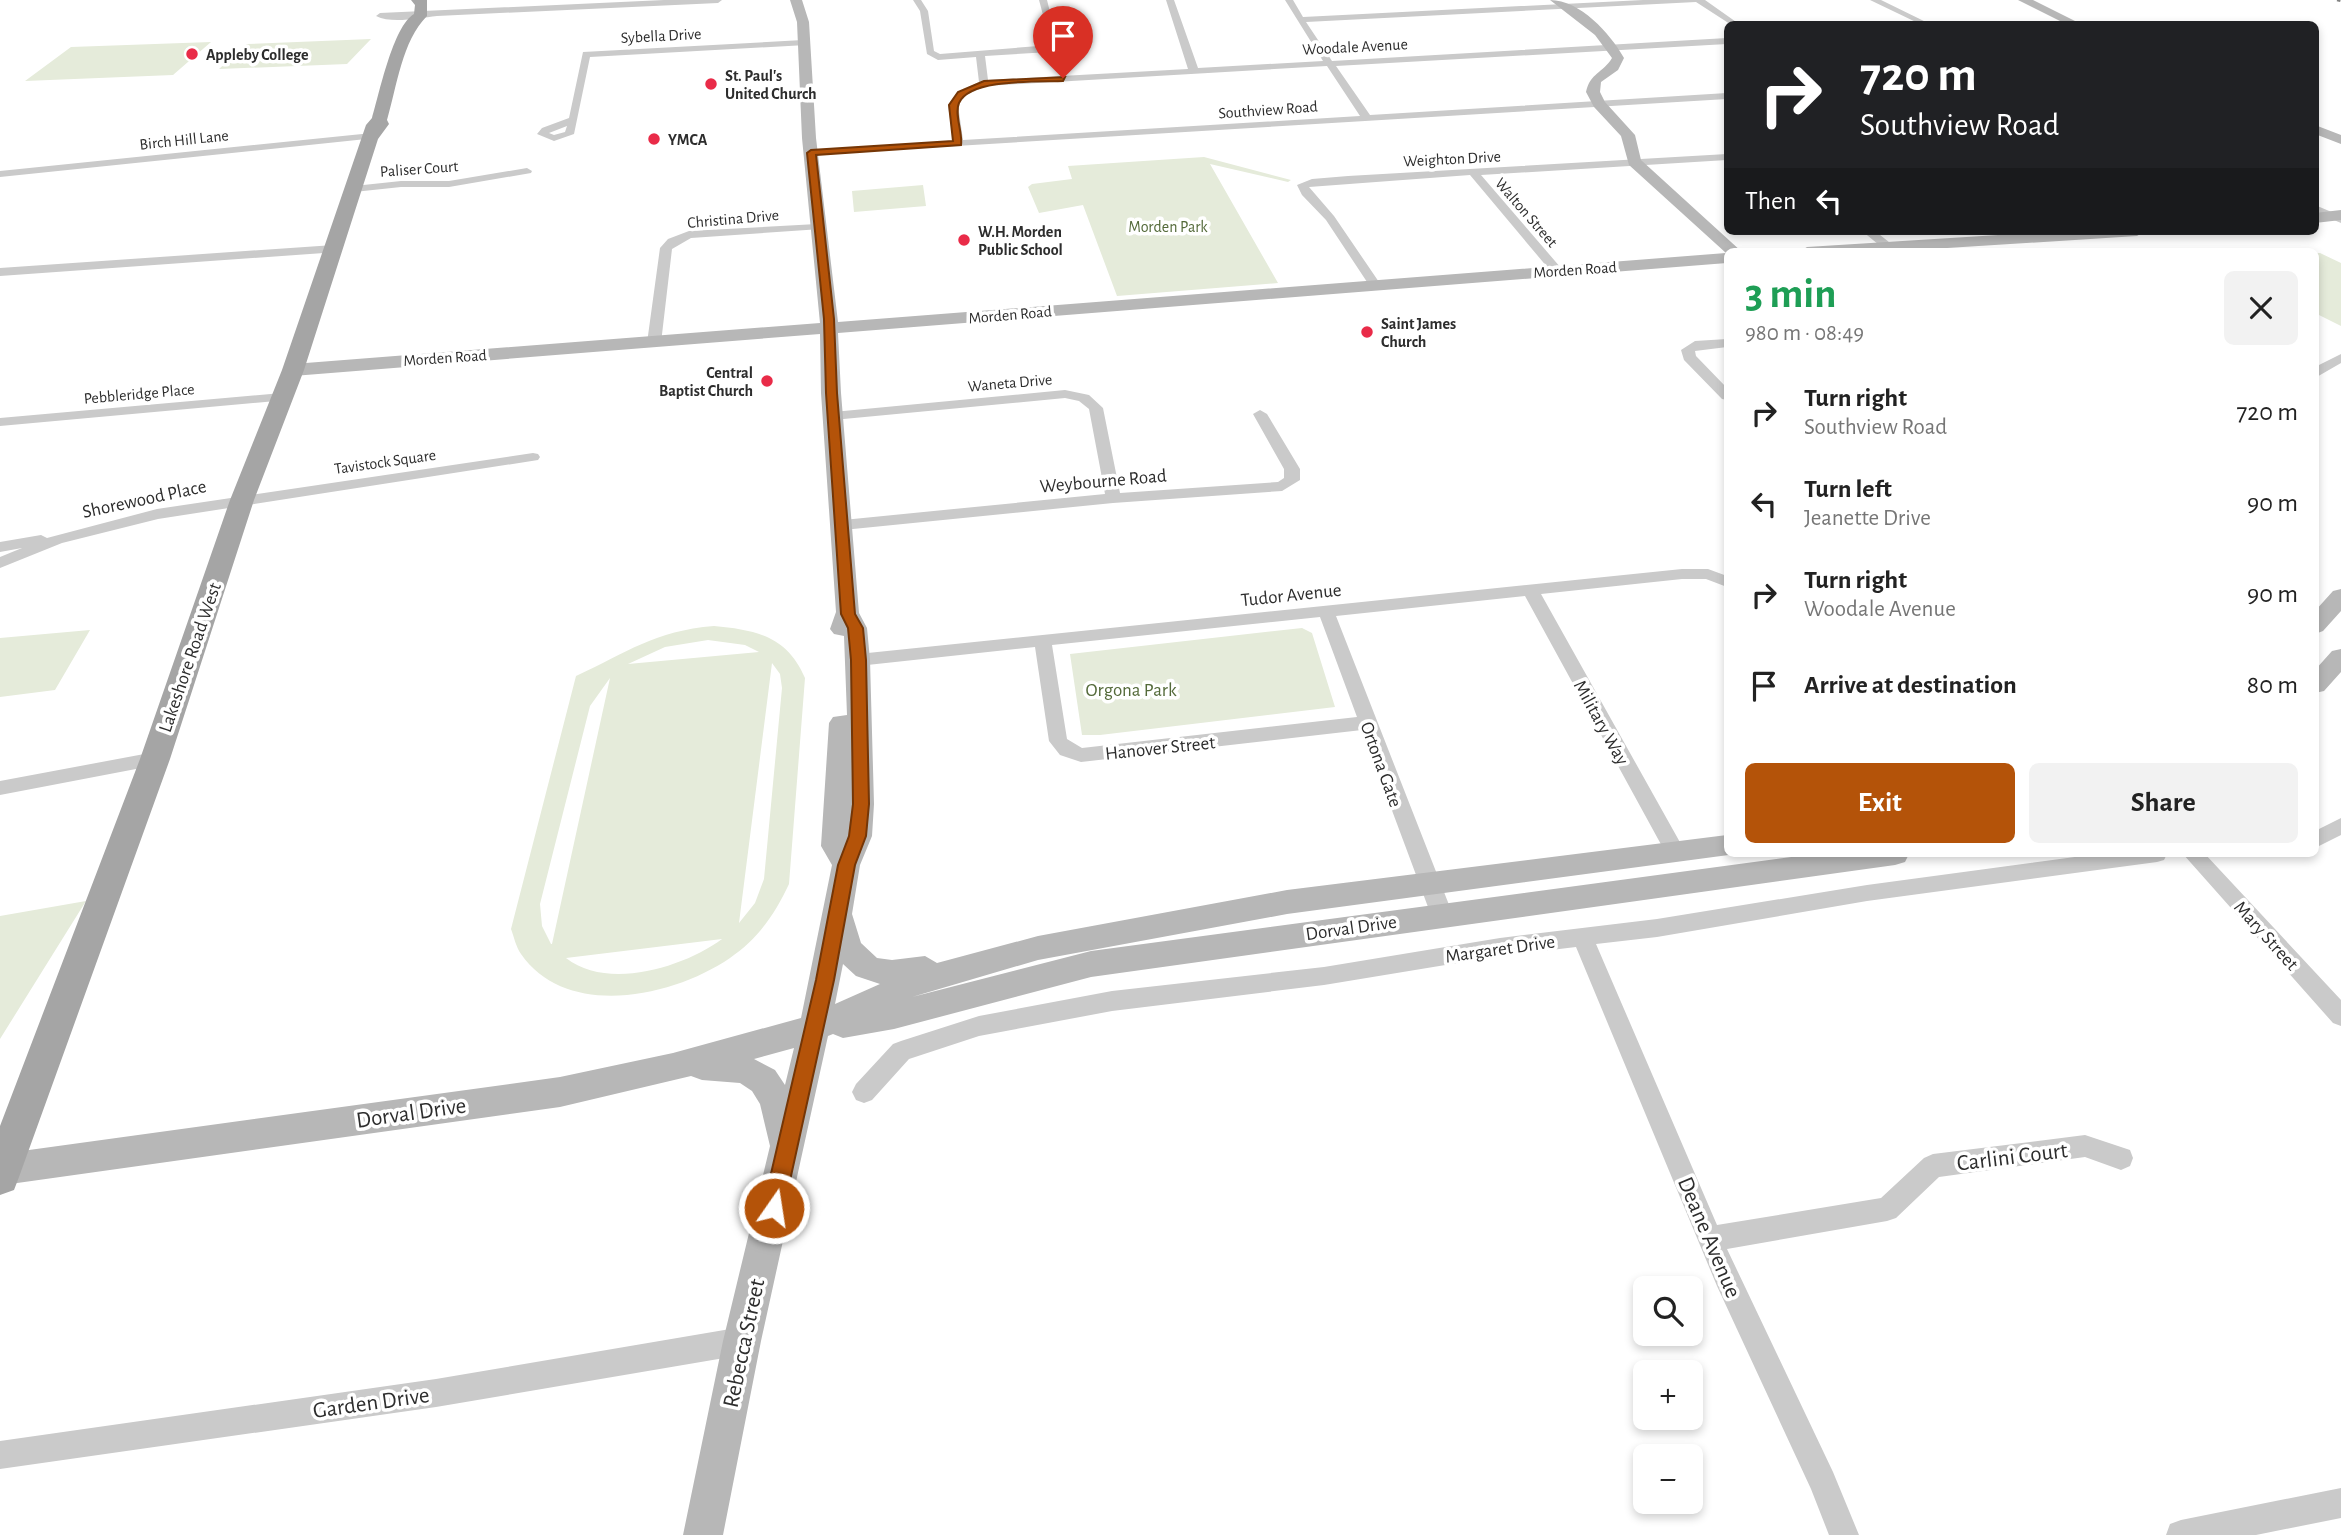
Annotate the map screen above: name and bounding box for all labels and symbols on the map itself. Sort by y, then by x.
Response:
pin [1033,6,1093,78]
street label: Sybella Drive [620,26,702,47]
street label: Woodale Avenue [1302,36,1408,58]
marker: Appleby College [184,46,200,62]
place label: Appleby College [206,47,309,64]
place label: St. Paul's United Church [725,68,817,102]
marker: St. Paul's United Church [703,76,719,92]
street label: Southview Road [1218,99,1318,121]
street label: Birch Hill Lane [139,127,230,153]
marker: YMCA [646,131,662,147]
place label: YMCA [668,132,708,148]
street label: Weighton Drive [1403,148,1501,170]
street label: Paliser Court [379,158,459,180]
street label: Walton Street [1492,175,1560,250]
street label: Christina Drive [687,207,780,231]
park label: Morden Park [1128,219,1208,235]
place label: W.H. Morden Public School [978,224,1063,258]
marker: W.H. Morden Public School [956,232,972,248]
street label: Morden Road [1533,259,1617,281]
street label: Morden Road [968,303,1052,327]
place label: Saint James Church [1381,316,1456,350]
marker: Saint James Church [1359,324,1375,340]
street label: Morden Road [403,347,487,369]
place label: Central Baptist Church [659,365,753,399]
street label: Waneta Drive [967,371,1053,395]
marker: Central Baptist Church [759,373,775,389]
street label: Pebbleridge Place [83,381,195,407]
street label: Tavistock Square [333,447,437,477]
street label: Weybourne Road [1039,466,1167,497]
street label: Shorewood Place [81,477,208,522]
street label: Lakeshore Road West [156,580,225,735]
street label: Tudor Avenue [1240,581,1342,610]
street label: Military Way [1570,677,1632,768]
park label: Orgona Park [1085,681,1177,700]
street label: Ortona Gate [1356,719,1405,810]
street label: Hanover Street [1104,733,1216,764]
street label: Mary Street [2230,898,2302,974]
street label: Dorval Drive [1305,913,1398,944]
street label: Margaret Drive [1444,932,1556,967]
street label: Dorval Drive [355,1094,468,1133]
street label: Carlini Court [1956,1139,2069,1176]
position arrow [737,1171,811,1245]
street label: Deane Avenue [1673,1174,1744,1302]
street label: Rebecca Street [720,1276,769,1410]
street label: Garden Drive [311,1384,431,1423]

